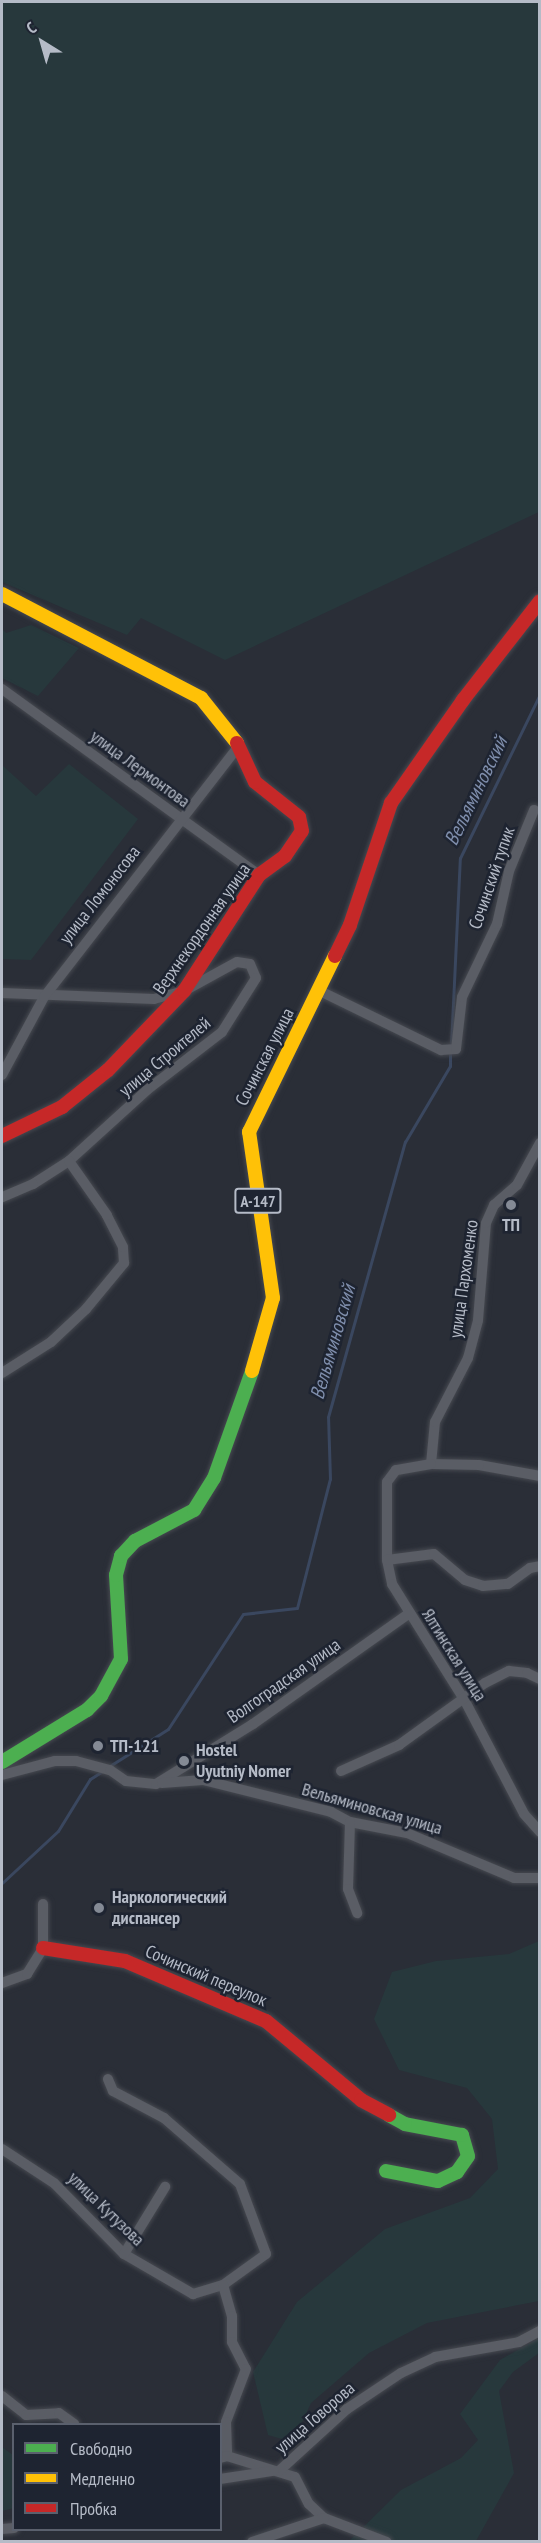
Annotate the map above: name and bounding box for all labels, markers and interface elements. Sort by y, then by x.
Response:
north arrow [12,12,72,72]
text: С [22,17,40,38]
street label: улица Лермонтова [86,726,194,812]
water label: Вельяминовский [439,733,513,849]
street label: Сочинский тупик [464,824,520,932]
street label: улица Ломоносова [55,842,145,948]
street label: Верхнекордонная улица [149,859,255,999]
street label: Сочинская улица [231,1005,299,1109]
street label: улица Строителей [115,1013,215,1101]
road number: А-147 [234,1188,282,1214]
marker: ТП [504,1198,518,1212]
place label: ТП [502,1214,520,1236]
street label: улица Пархоменко [445,1219,483,1339]
water label: Вельяминовский [305,1282,361,1402]
street label: Ялтинская улица [417,1605,491,1705]
street label: Волгоградская улица [223,1634,345,1728]
place label: ТП-121 [110,1735,159,1757]
marker: ТП-121 [91,1739,105,1753]
place label: Hostel Uyutniy Nomer [196,1740,291,1782]
marker: Hostel Uyutniy Nomer [177,1754,191,1768]
street label: Вельяминовская улица [299,1779,445,1839]
place label: Наркологический диспансер [112,1887,227,1930]
marker: Наркологический диспансер [90,1899,108,1917]
street label: Сочинский переулок [142,1941,270,2011]
street label: улица Кутузова [63,2167,149,2251]
street label: улица Говорова [271,2378,359,2458]
legend [12,2423,222,2531]
text: Свободно [70,2437,132,2460]
text: Медленно [70,2467,135,2490]
text: Пробка [70,2497,117,2520]

